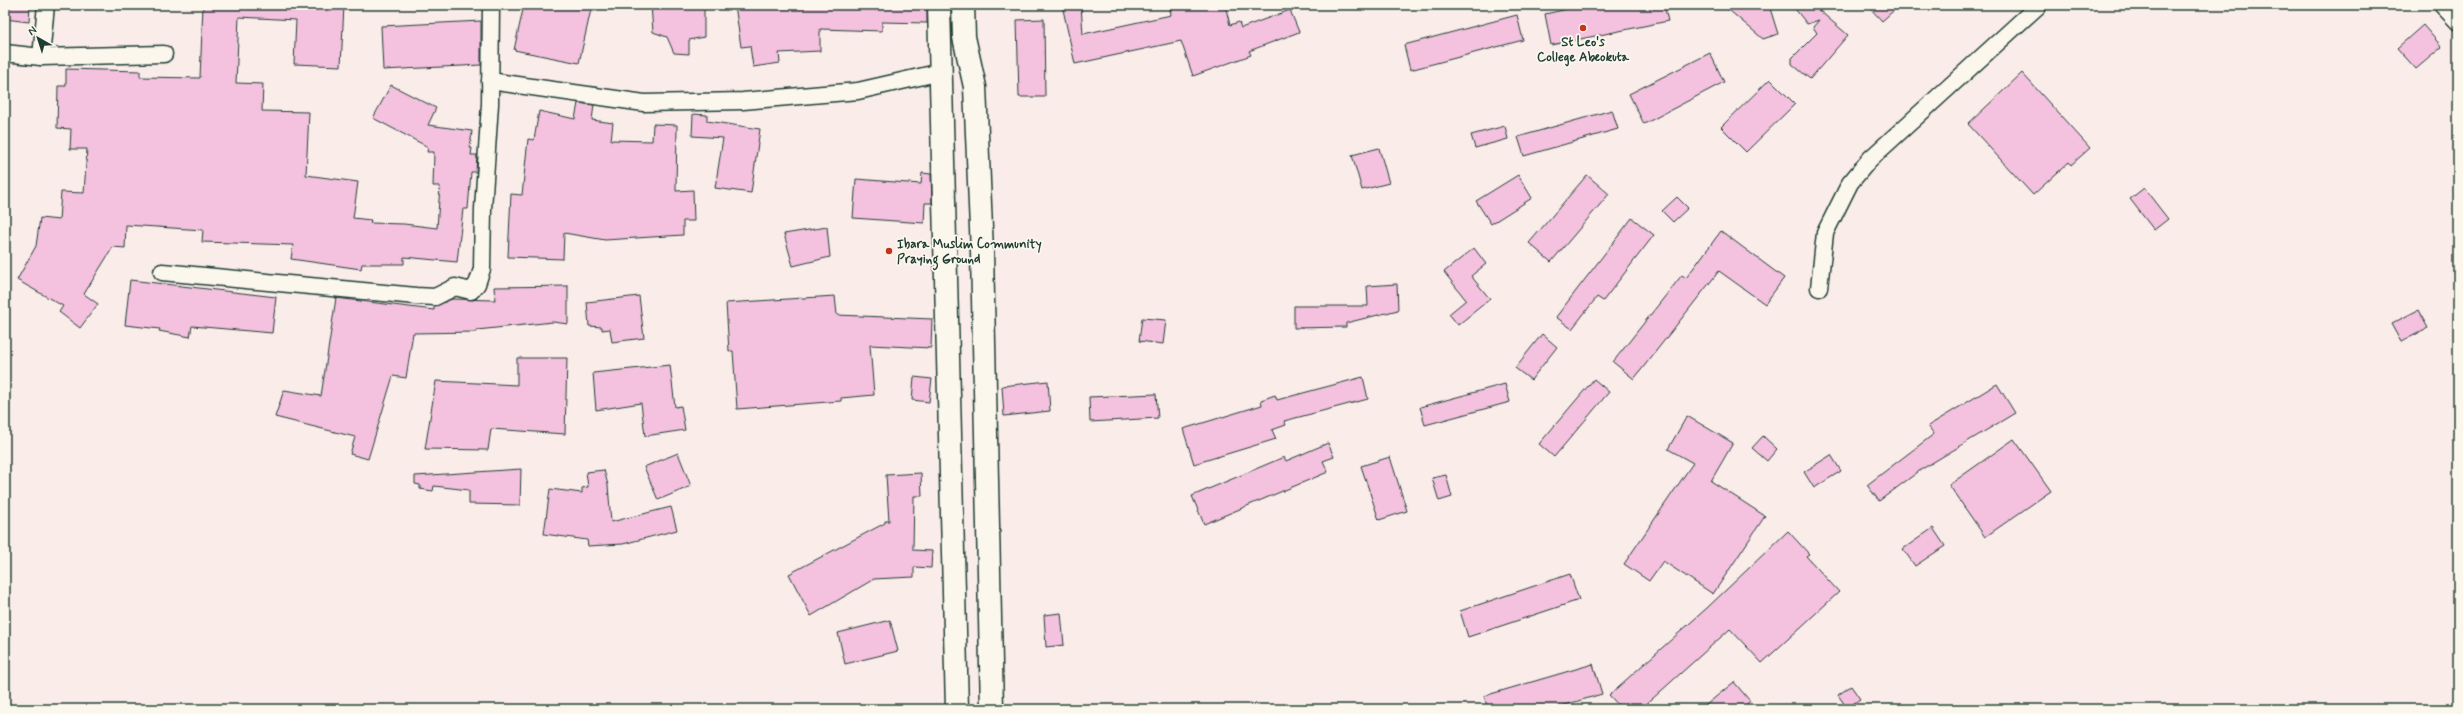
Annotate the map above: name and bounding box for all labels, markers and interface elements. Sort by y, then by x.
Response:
north arrow [18,18,58,58]
text: N [25,23,40,39]
marker: St Leo's College Abeokuta [1578,23,1588,33]
place label: St Leo's College Abeokuta [1537,34,1630,67]
place label: Ibara Muslim Community Praying Ground [897,236,1042,271]
marker: Ibara Muslim Community Praying Ground [884,246,894,256]

